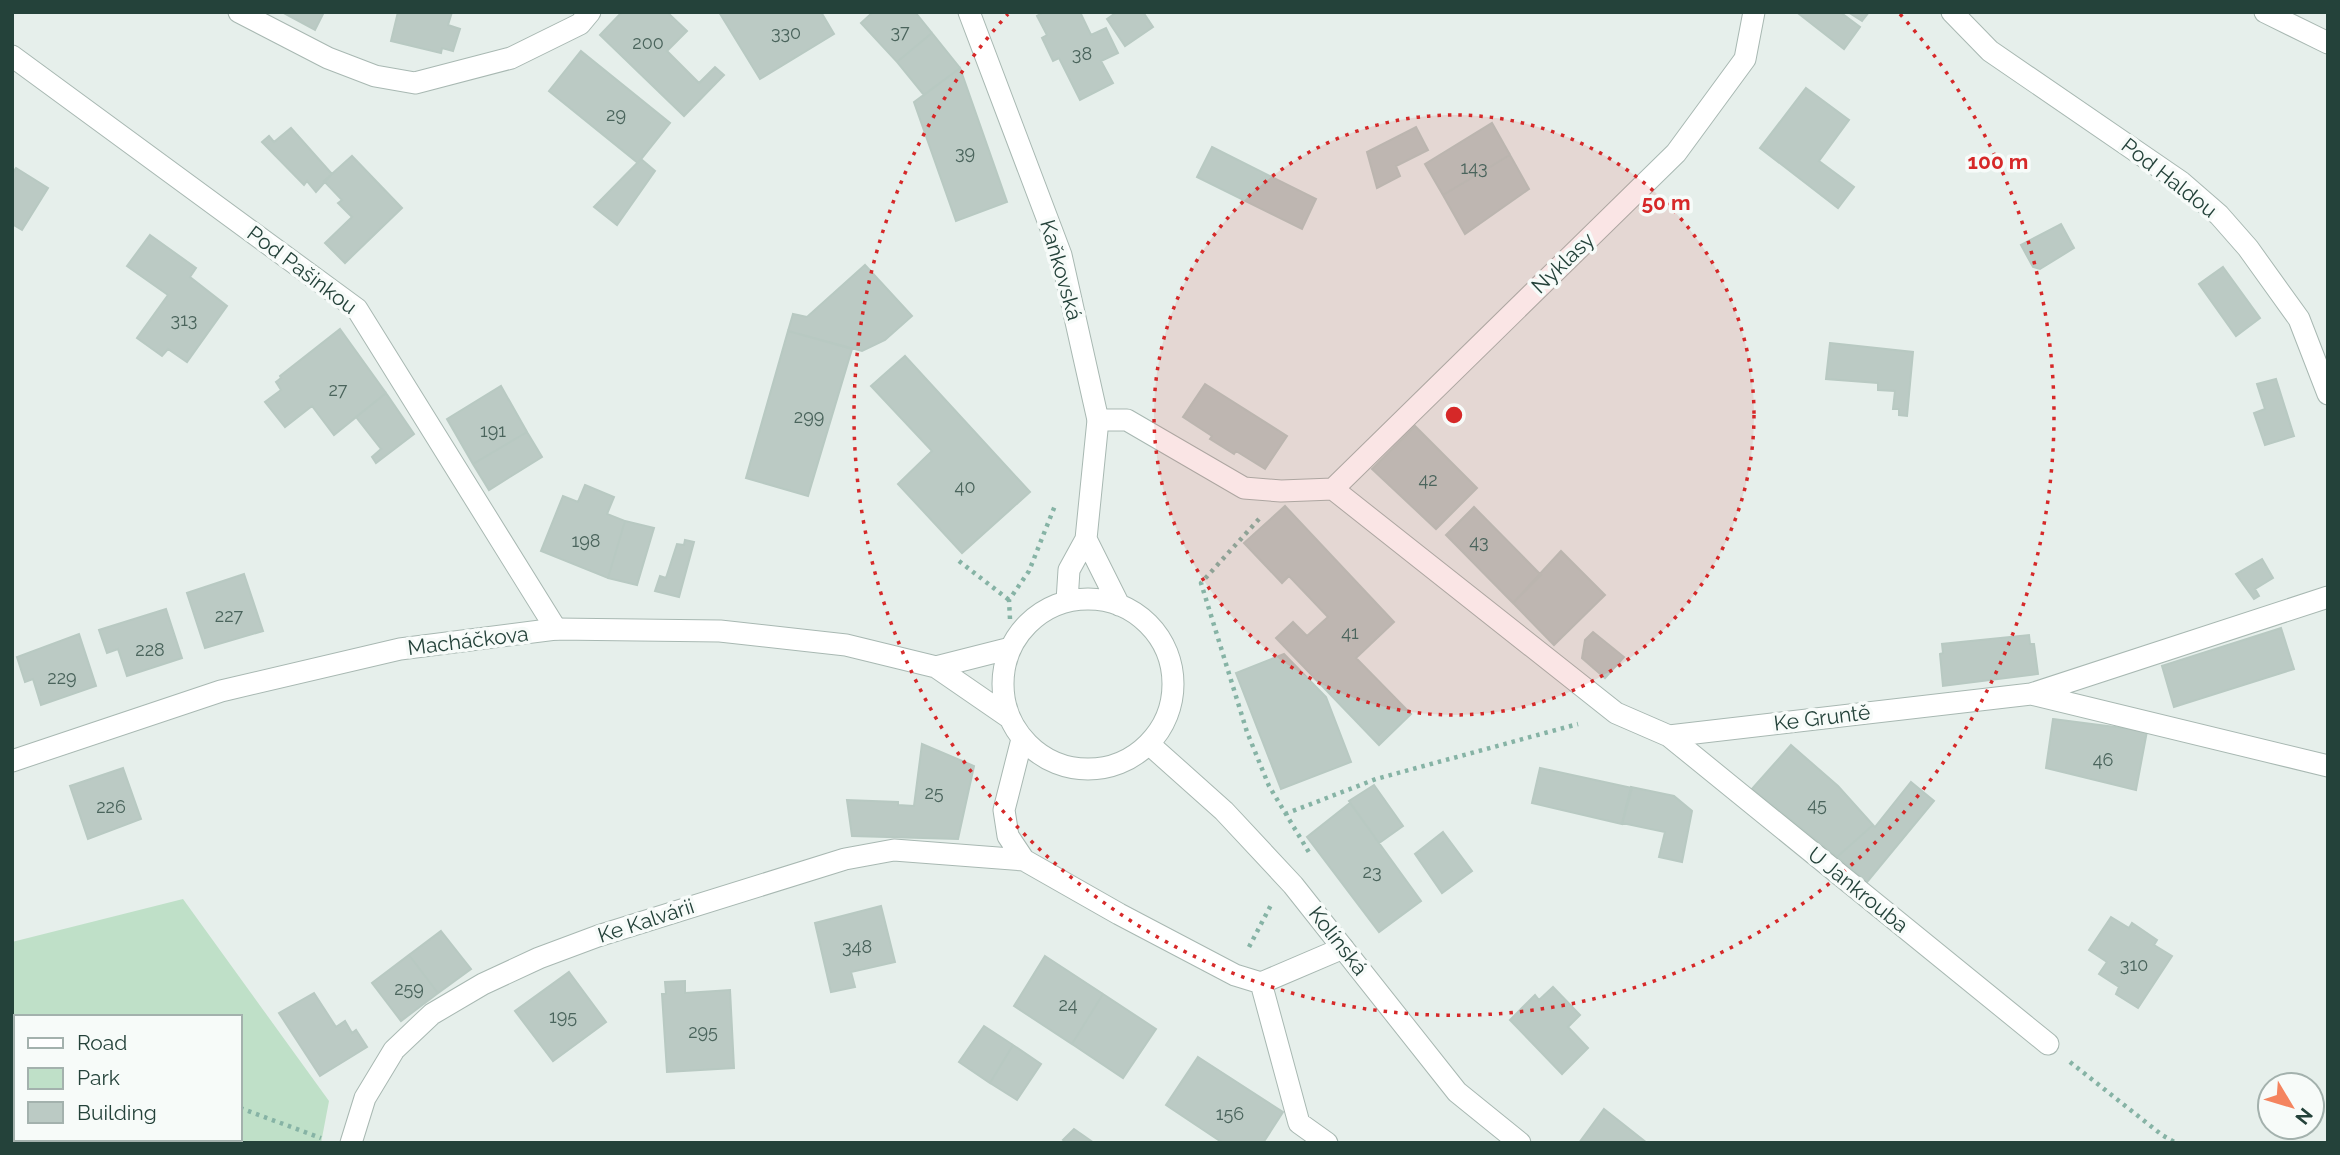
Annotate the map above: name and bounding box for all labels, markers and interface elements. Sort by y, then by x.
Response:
house number: 37 [890,21,910,42]
house number: 330 [771,22,801,43]
house number: 200 [632,32,664,53]
house number: 38 [1072,43,1092,64]
house number: 29 [606,104,626,125]
street label: Pod Haldou [2117,133,2222,223]
house number: 39 [955,142,975,163]
text: 100 m [1968,149,2028,174]
house number: 143 [1460,157,1488,178]
text: 50 m [1641,190,1691,215]
street label: Kaňkovská [1035,217,1088,323]
street label: Pod Pašinkou [243,220,362,319]
street label: Nyklasy [1526,227,1599,298]
house number: 313 [171,309,197,330]
house number: 27 [328,379,348,400]
centre of rings [1442,403,1466,427]
house number: 299 [794,406,824,427]
house number: 191 [480,420,506,441]
house number: 42 [1418,469,1438,490]
house number: 40 [955,476,975,497]
house number: 198 [572,530,600,551]
house number: 43 [1469,531,1489,552]
house number: 227 [215,605,244,626]
street label: Macháčkova [406,621,530,660]
house number: 41 [1341,622,1359,643]
house number: 228 [135,639,165,660]
house number: 229 [47,667,77,688]
street label: Ke Gruntě [1772,699,1871,736]
house number: 46 [2093,749,2113,770]
house number: 25 [924,782,944,803]
house number: 45 [1807,794,1827,815]
house number: 226 [96,796,126,817]
street label: U Jankrouba [1803,842,1914,938]
house number: 23 [1363,861,1382,882]
street label: Ke Kalvárii [595,893,697,948]
street label: Kolínská [1304,901,1373,980]
house number: 348 [842,936,872,957]
house number: 310 [2120,954,2148,975]
house number: 259 [394,978,424,999]
house number: 24 [1058,994,1078,1015]
house number: 195 [549,1006,577,1027]
legend [14,1015,242,1141]
house number: 295 [688,1021,718,1042]
text: Road [77,1030,127,1055]
text: Park [77,1065,120,1090]
north arrow [2256,1071,2326,1141]
text: Building [77,1100,157,1125]
house number: 156 [1216,1103,1244,1124]
text: N [2291,1104,2318,1129]

